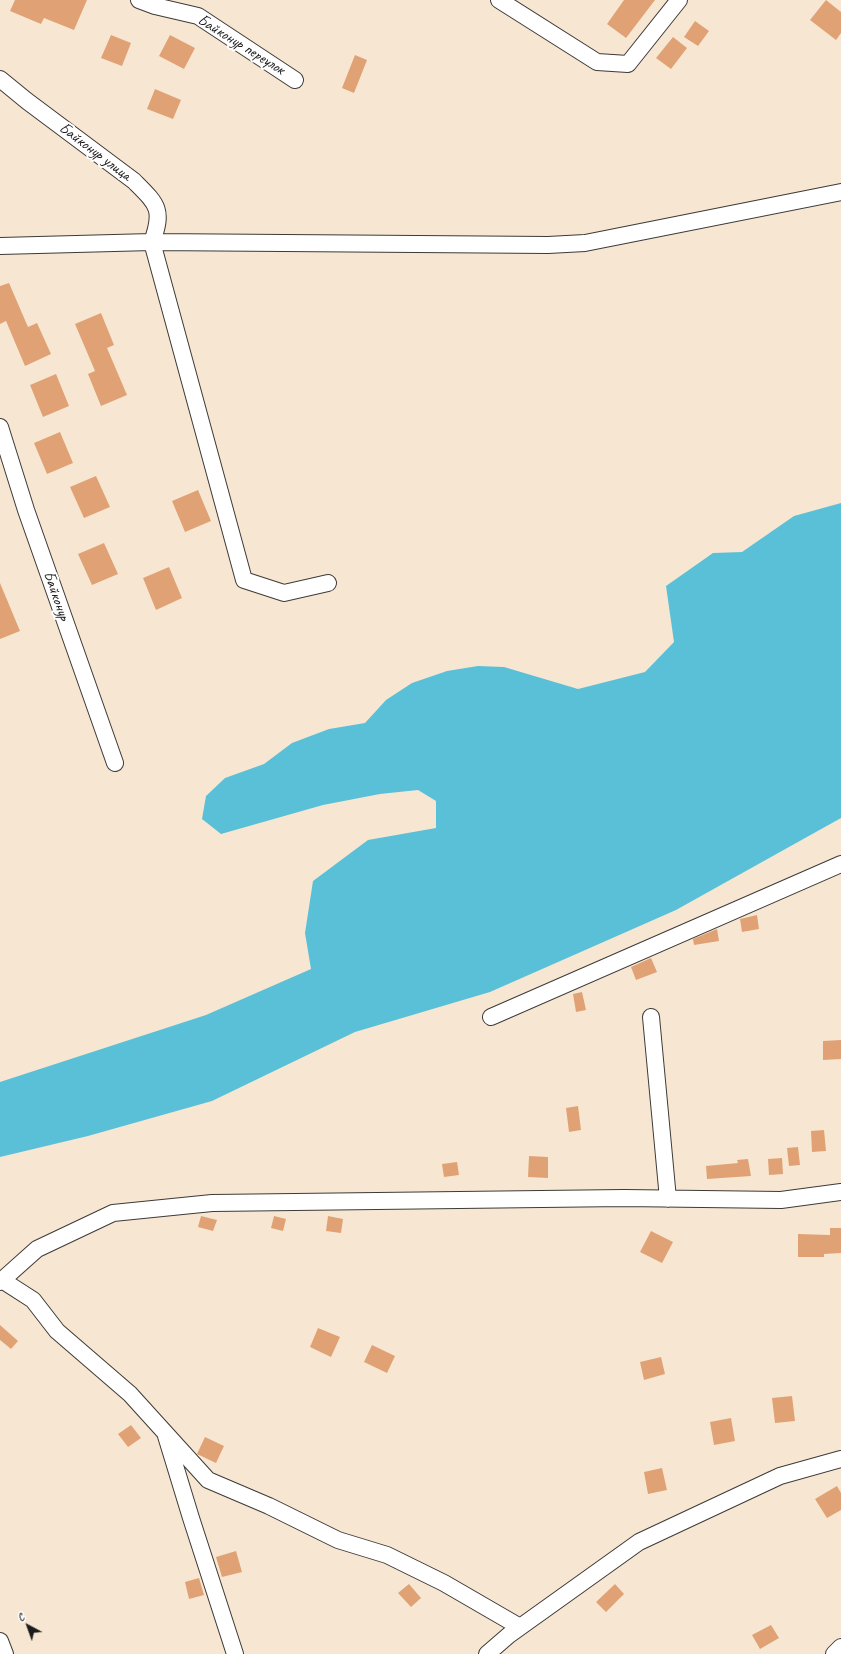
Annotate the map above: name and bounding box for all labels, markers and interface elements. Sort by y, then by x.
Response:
street label: Байконур переулок [194,11,288,79]
street label: Байконур улица [55,119,135,185]
street label: Байконур [39,569,73,623]
north arrow [8,1606,48,1646]
text: С [13,1610,27,1624]

